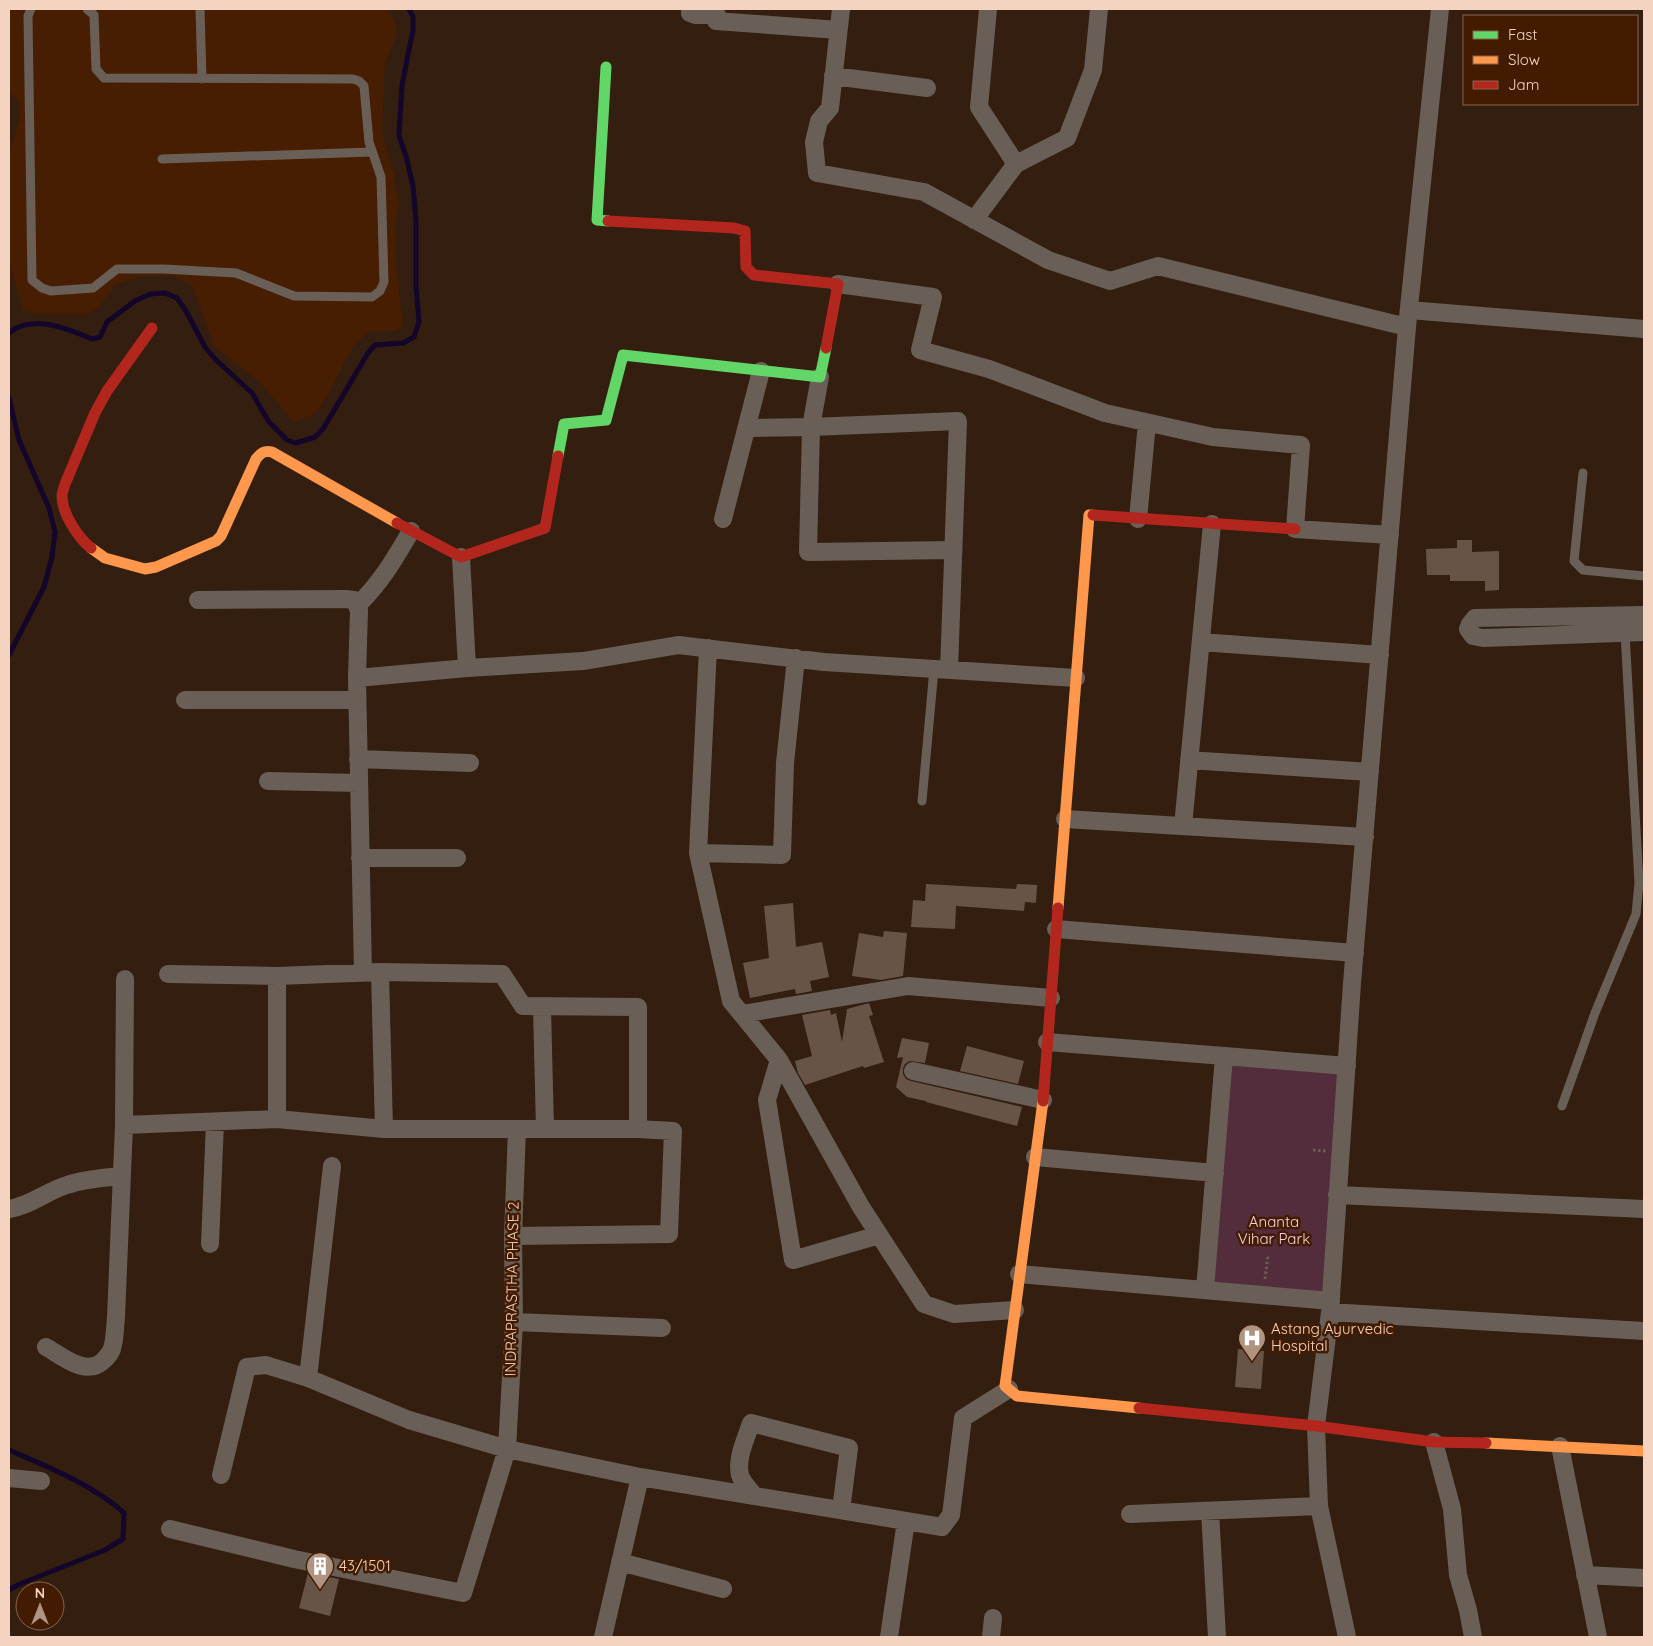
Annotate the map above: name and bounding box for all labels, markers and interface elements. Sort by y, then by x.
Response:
legend [1463,15,1638,105]
text: Fast [1508,25,1537,44]
text: Slow [1508,50,1540,69]
text: Jam [1508,75,1539,94]
street label: INDRAPRASTHA PHASE 2 [500,1201,523,1377]
park label: Ananta Vihar Park [1238,1212,1310,1248]
place label: Astang Ayurvedic Hospital [1271,1319,1394,1355]
hospital icon: Astang Ayurvedic Hospital [1237,1323,1267,1362]
building icon: 43/1501 [305,1551,335,1590]
place label: 43/1501 [339,1556,391,1575]
north arrow [15,1581,65,1631]
text: N [35,1584,45,1602]

